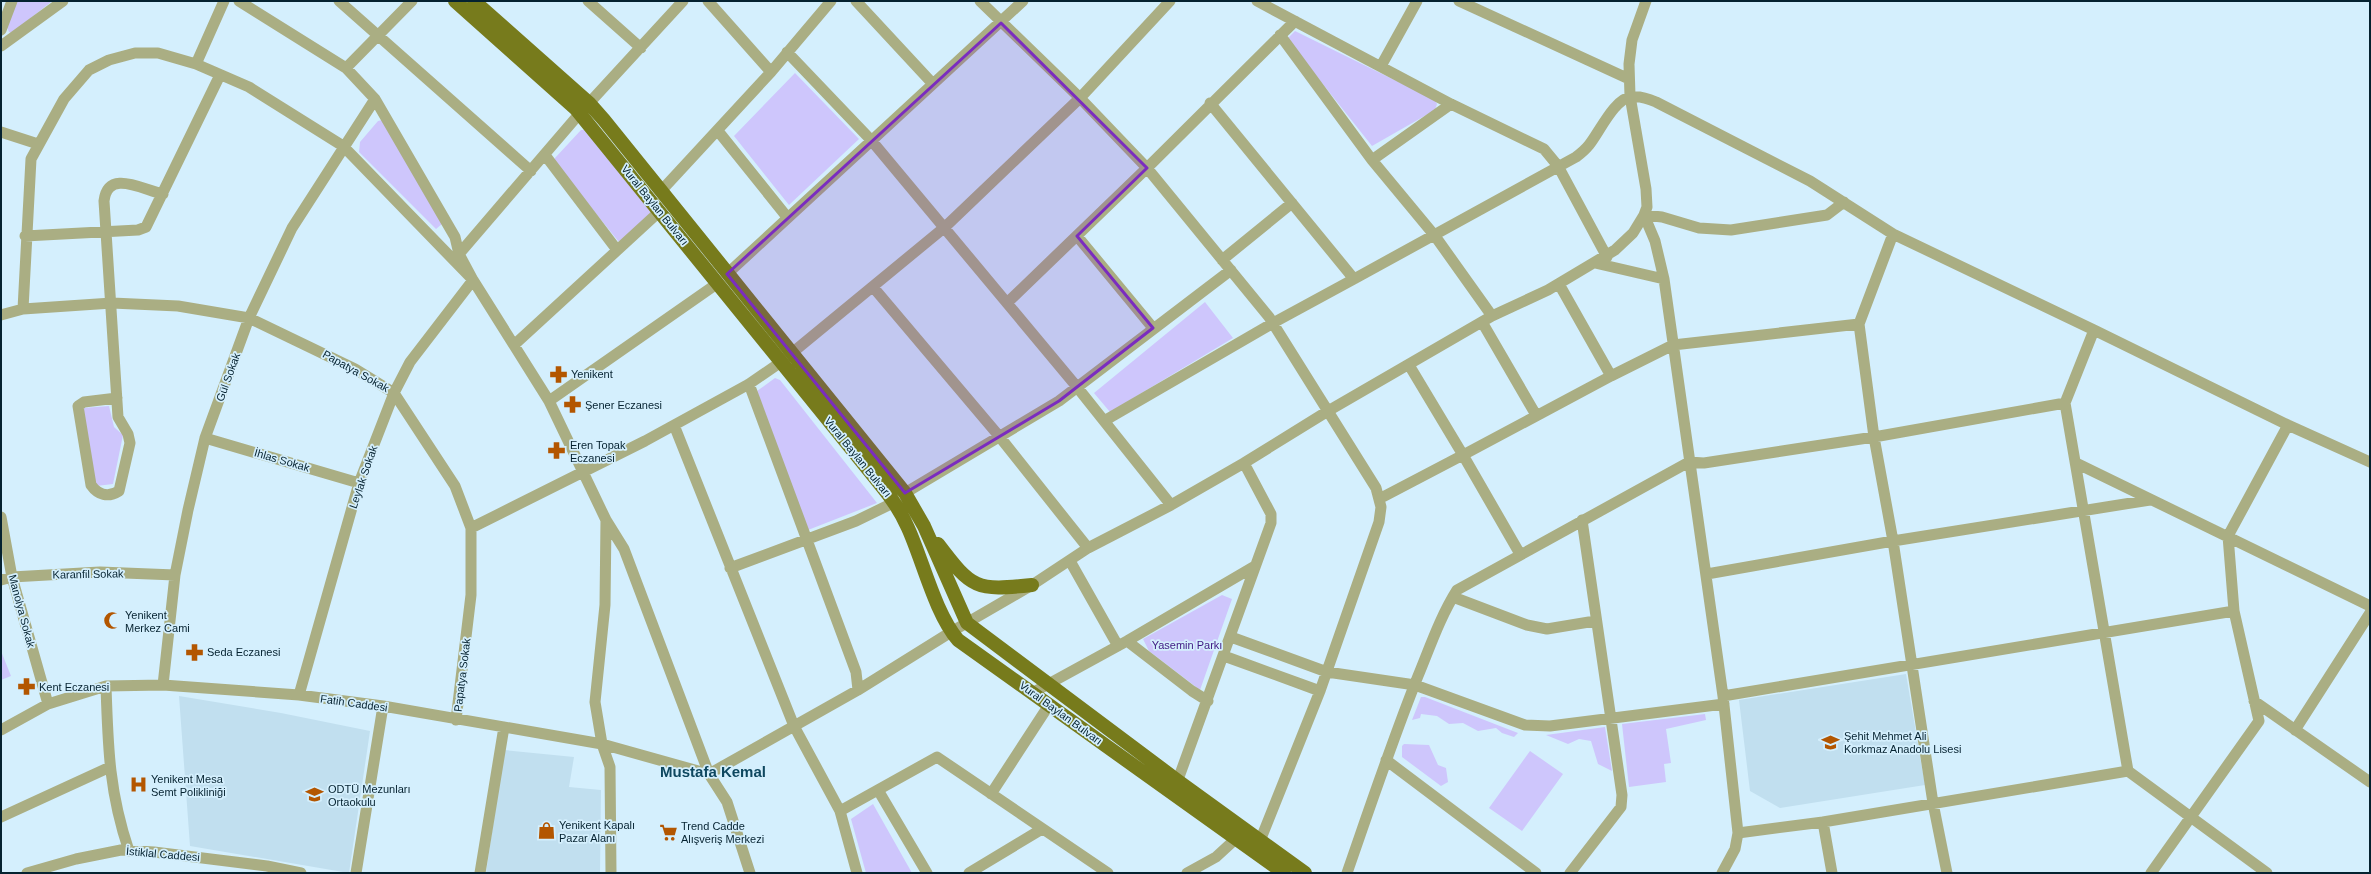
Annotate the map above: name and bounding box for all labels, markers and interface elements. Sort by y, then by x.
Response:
street label: Vural Baylan Bulvarı [619,163,691,247]
street label: Papatya Sokak [321,348,392,394]
street label: Gül Sokak [214,351,242,403]
pharmacy icon: Yenikent [548,364,568,384]
place label: Yenikent [571,368,613,380]
pharmacy icon: Şener Eczanesi [562,395,582,415]
place label: Şener Eczanesi [585,399,662,411]
street label: Vural Baylan Bulvarı [822,415,894,499]
place label: Eren Topak Eczanesi [570,439,626,464]
pharmacy icon: Eren Topak Eczanesi [547,441,567,461]
street label: Leylak Sokak [347,444,379,510]
street label: İhlas Sokak [253,446,311,474]
street label: Karanfil Sokak [52,567,124,581]
street label: Manolya Sokak [6,573,38,649]
place label: Yenikent Merkez Cami [125,609,190,634]
mosque icon: Yenikent Merkez Cami [102,611,122,631]
street label: Papatya Sokak [452,637,473,712]
park label: Yasemin Parkı [1152,639,1222,651]
pharmacy icon: Seda Eczanesi [184,642,204,662]
place label: Seda Eczanesi [207,646,280,658]
pharmacy icon: Kent Eczanesi [16,677,36,697]
street label: Vural Baylan Bulvarı [1017,679,1105,747]
place label: Kent Eczanesi [39,681,109,693]
street label: Fatih Caddesi [320,692,388,714]
place label: Şehit Mehmet Ali Korkmaz Anadolu Lisesi [1844,730,1961,755]
school or university icon: Şehit Mehmet Ali Korkmaz Anadolu Lisesi [1821,732,1841,752]
district label: Mustafa Kemal [660,763,766,780]
place label: Yenikent Mesa Semt Polikliniği [151,773,226,798]
hospital icon: Yenikent Mesa Semt Polikliniği [128,775,148,795]
place label: ODTÜ Mezunları Ortaokulu [328,783,411,808]
school or university icon: ODTÜ Mezunları Ortaokulu [305,785,325,805]
place label: Yenikent Kapalı Pazar Alanı [559,819,635,844]
place label: Trend Cadde Alışveriş Merkezi [681,820,764,845]
shop icon: Yenikent Kapalı Pazar Alanı [536,821,556,841]
supermarket icon: Trend Cadde Alışveriş Merkezi [658,822,678,842]
street label: İstiklal Caddesi [126,845,200,863]

